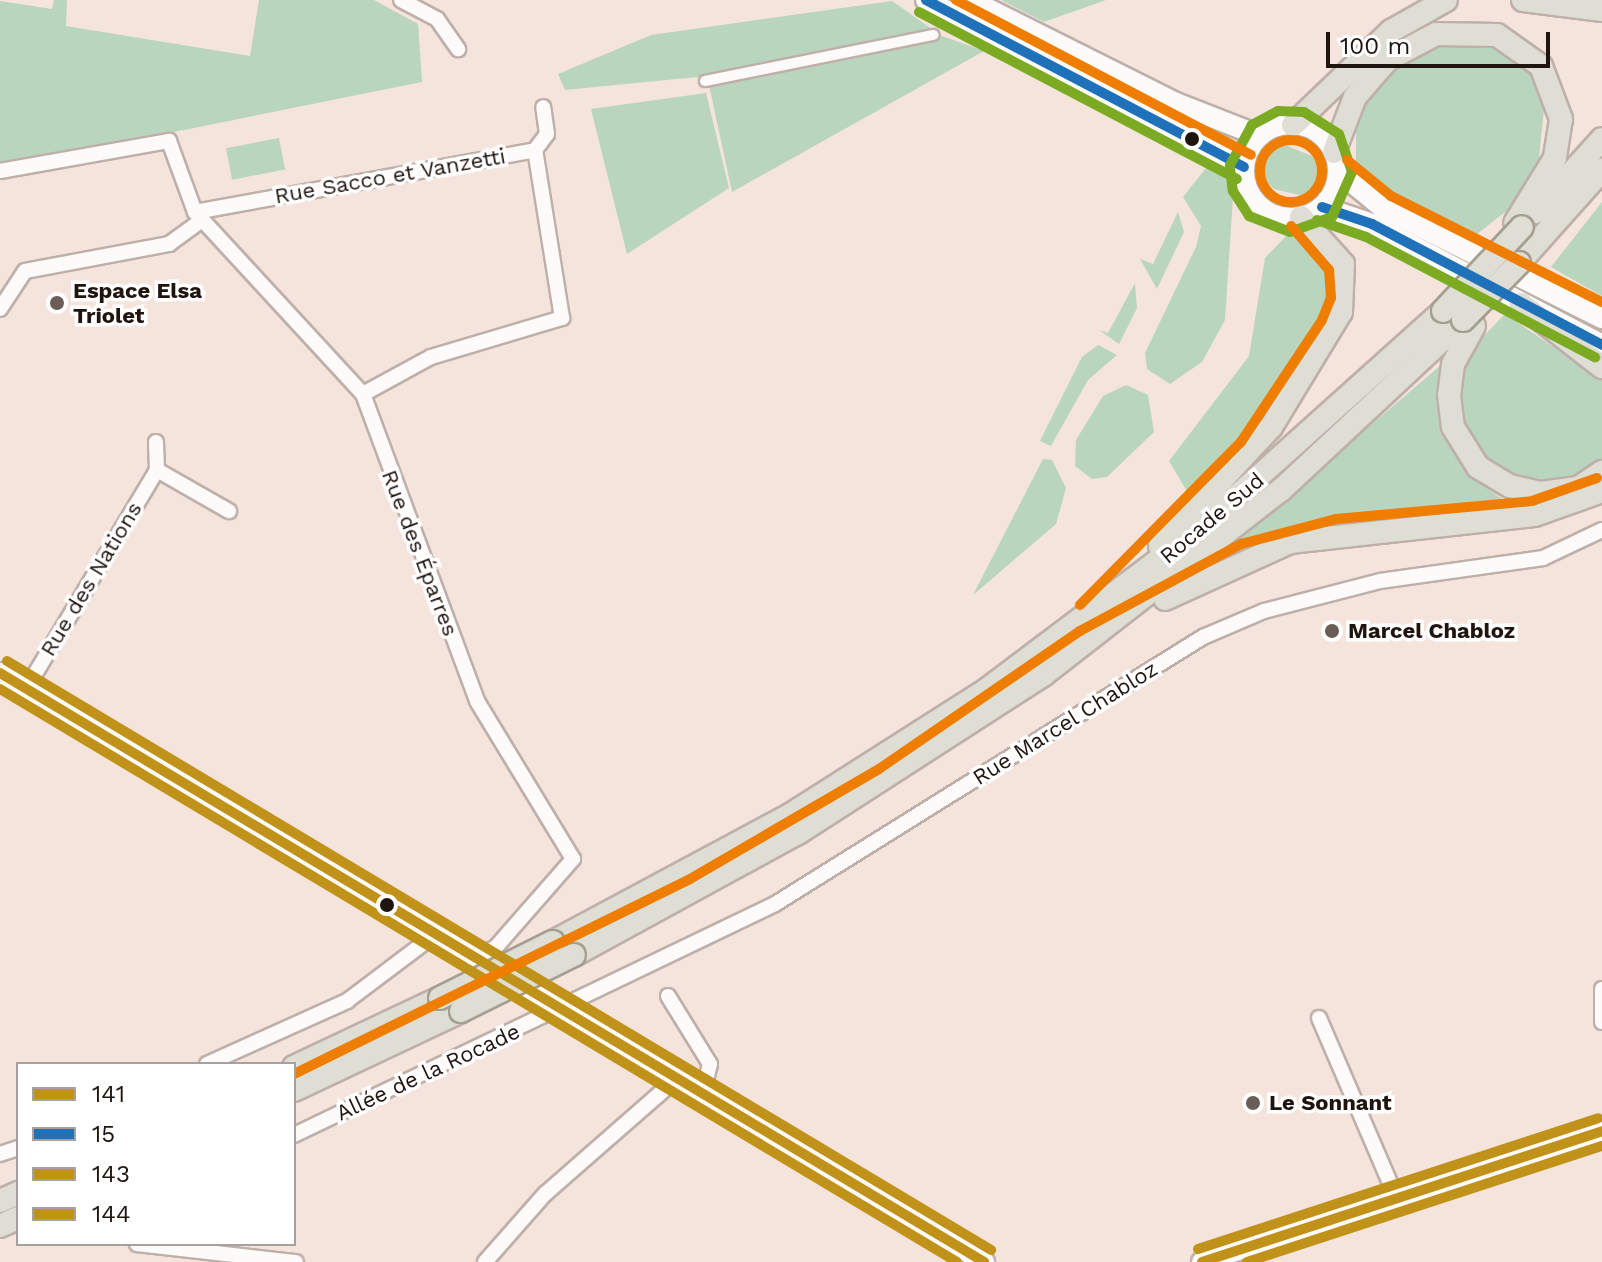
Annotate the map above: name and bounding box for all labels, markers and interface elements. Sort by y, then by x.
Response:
scale bar [1330,16,1554,66]
text: 100 m [1340,32,1410,60]
unlabelled marker [1184,131,1200,147]
street label: Rue Sacco et Vanzetti [272,143,508,209]
place label: Espace Elsa Triolet [73,277,202,328]
marker: Espace Elsa Triolet [48,294,66,312]
street label: Rue des Éparres [376,466,464,640]
street label: Rocade Sud [1155,467,1269,569]
street label: Rue des Nations [35,497,147,661]
place label: Marcel Chabloz [1348,618,1516,644]
marker: Marcel Chabloz [1323,622,1341,640]
street label: Rue Marcel Chabloz [967,655,1163,791]
unlabelled marker [379,897,395,913]
street label: Allée de la Rocade [332,1018,524,1126]
legend [16,1062,296,1246]
text: 141 [92,1080,125,1108]
place label: Le Sonnant [1269,1090,1392,1116]
marker: Le Sonnant [1244,1094,1262,1112]
text: 15 [92,1120,115,1148]
text: 143 [92,1160,130,1188]
text: 144 [92,1200,131,1228]

